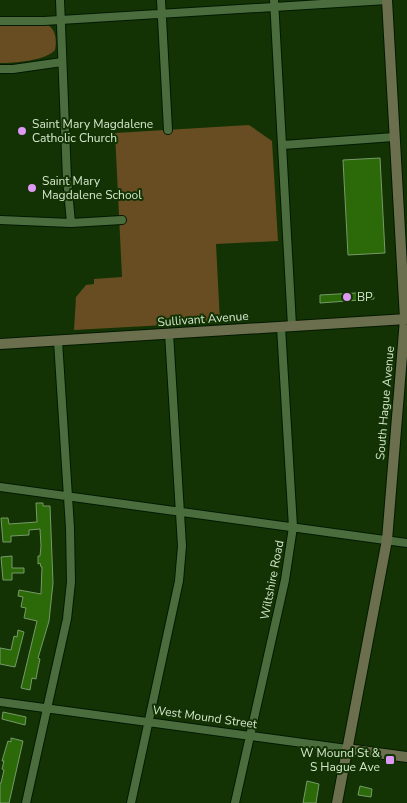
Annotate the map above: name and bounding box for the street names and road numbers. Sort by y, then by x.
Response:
street label: Sullivant Avenue [157,308,249,330]
street label: South Hague Avenue [372,345,398,461]
street label: Wiltshire Road [256,539,288,621]
street label: West Mound Street [152,702,259,732]

